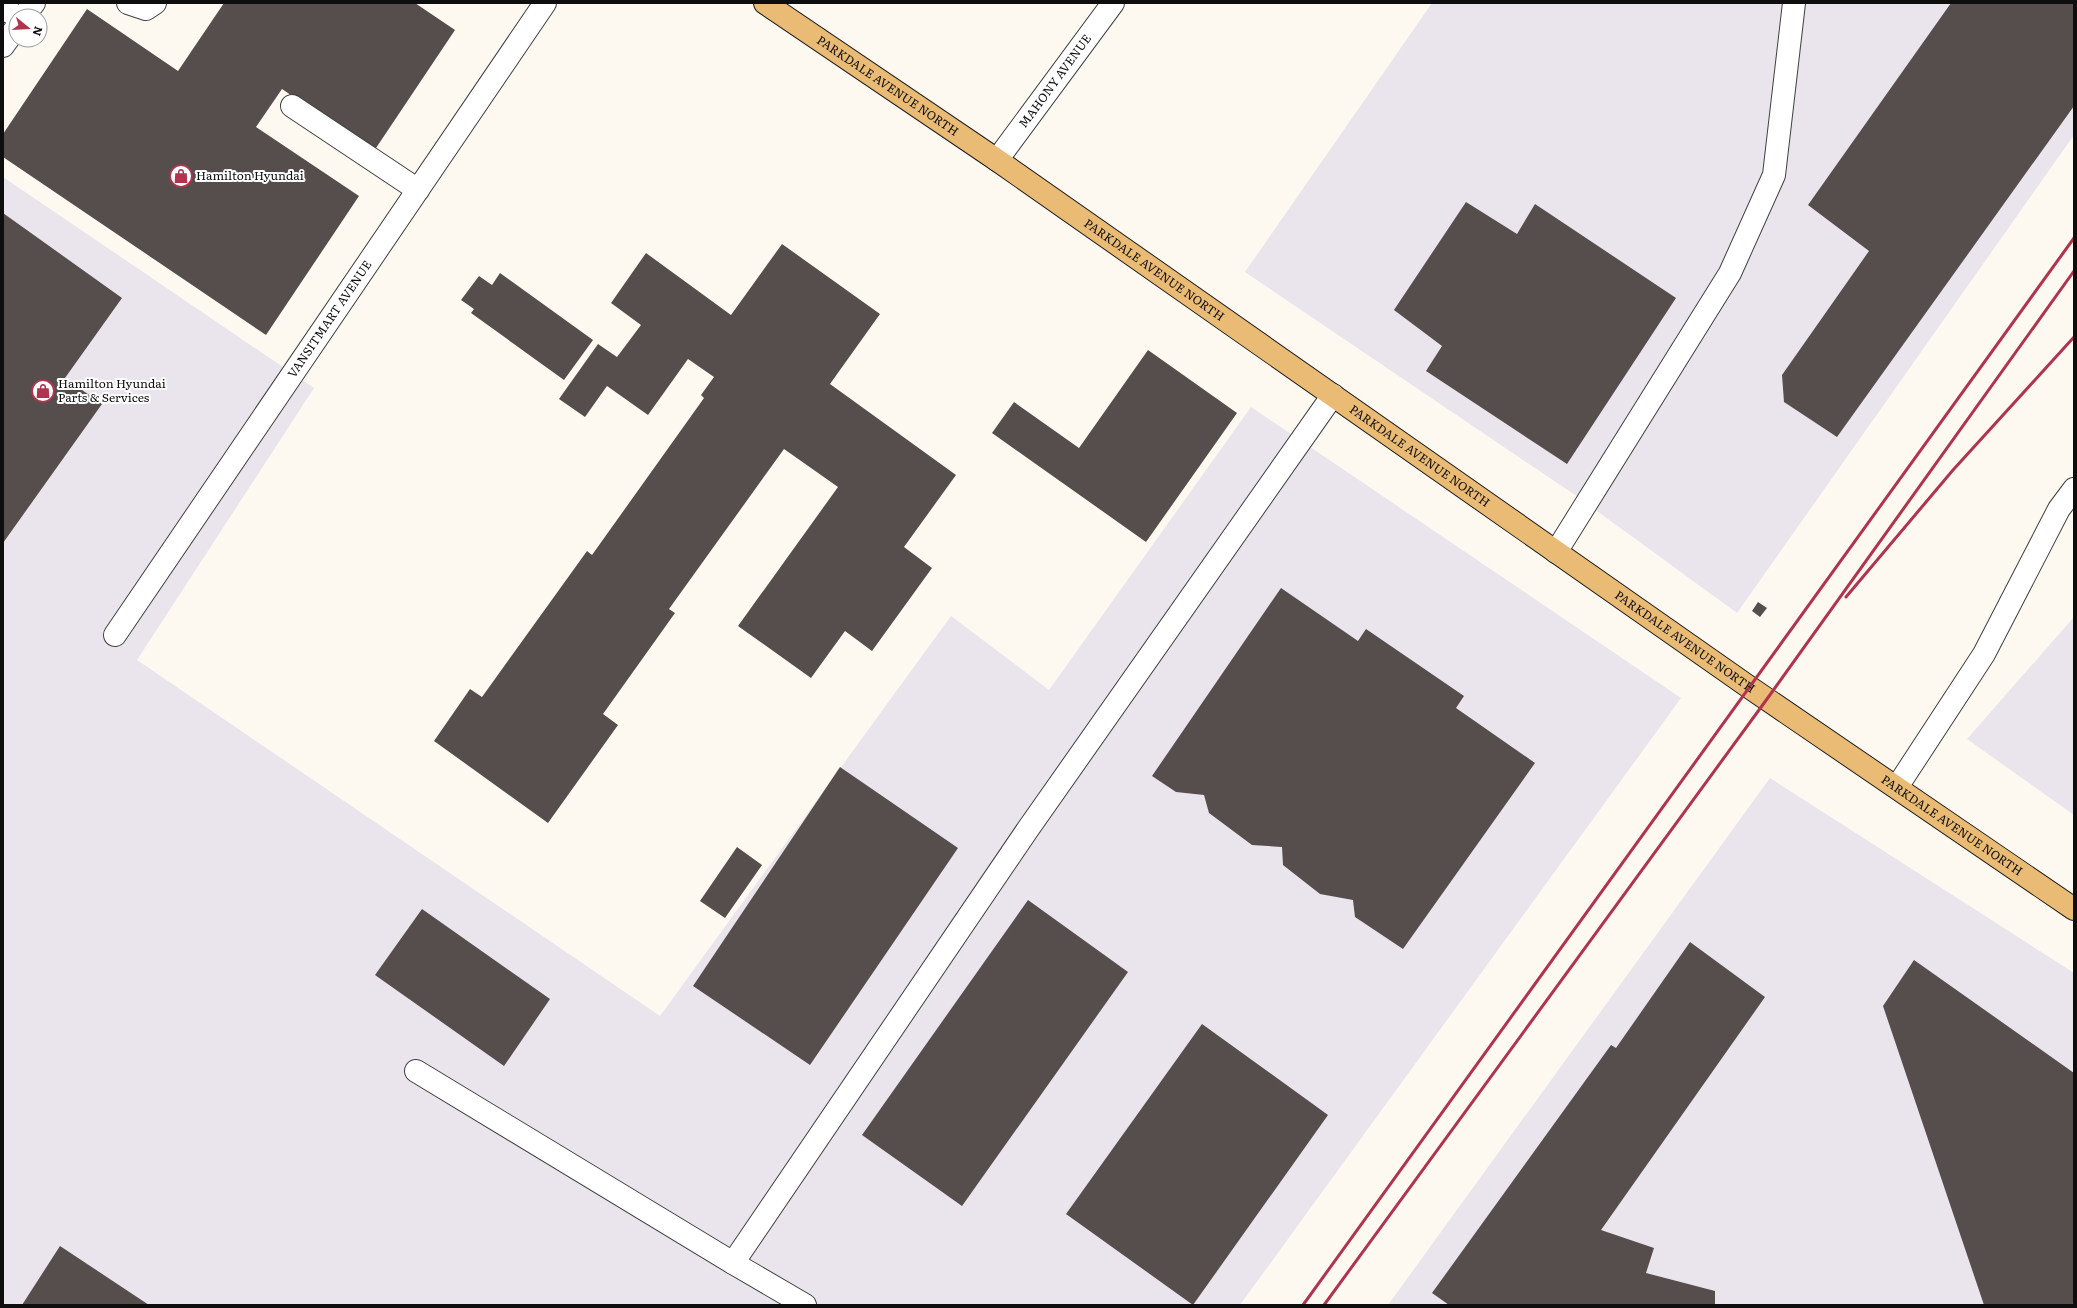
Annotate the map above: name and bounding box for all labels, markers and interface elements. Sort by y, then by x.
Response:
north arrow [8,8,48,48]
text: N [29,25,47,38]
street label: MAHONY AVENUE [1014,30,1095,131]
street label: PARKDALE AVENUE NORTH [814,31,963,140]
shop icon: Hamilton Hyundai [168,163,194,189]
place label: Hamilton Hyundai [196,166,304,184]
street label: PARKDALE AVENUE NORTH [1081,214,1229,325]
street label: VANSITMART AVENUE [283,256,376,381]
place label: Hamilton Hyundai Parts & Services [58,374,166,406]
shop icon: Hamilton Hyundai Parts & Services [30,378,56,404]
street label: PARKDALE AVENUE NORTH [1346,400,1494,511]
street label: PARKDALE AVENUE NORTH [1611,586,1759,697]
street label: PARKDALE AVENUE NORTH [1878,770,2027,879]

